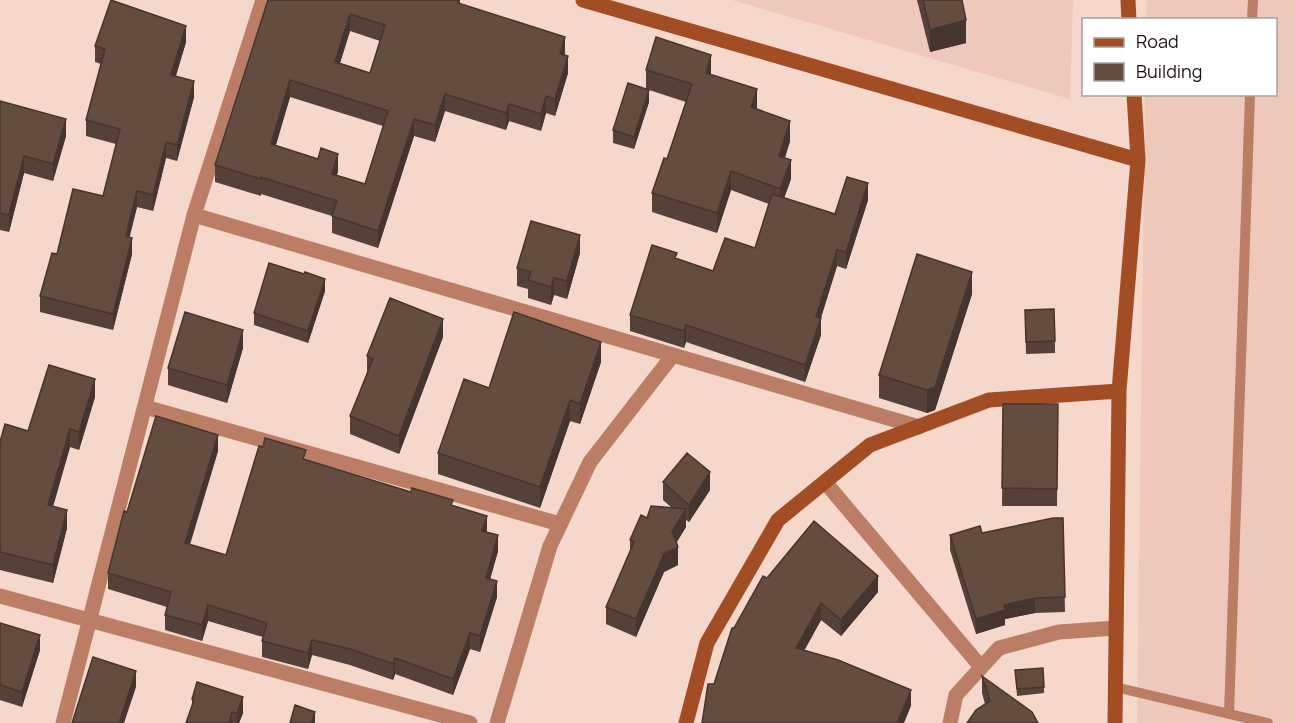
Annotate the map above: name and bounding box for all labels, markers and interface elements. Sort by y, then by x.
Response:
legend [1082,18,1277,96]
text: Road [1136,29,1179,53]
text: Building [1136,59,1202,83]

